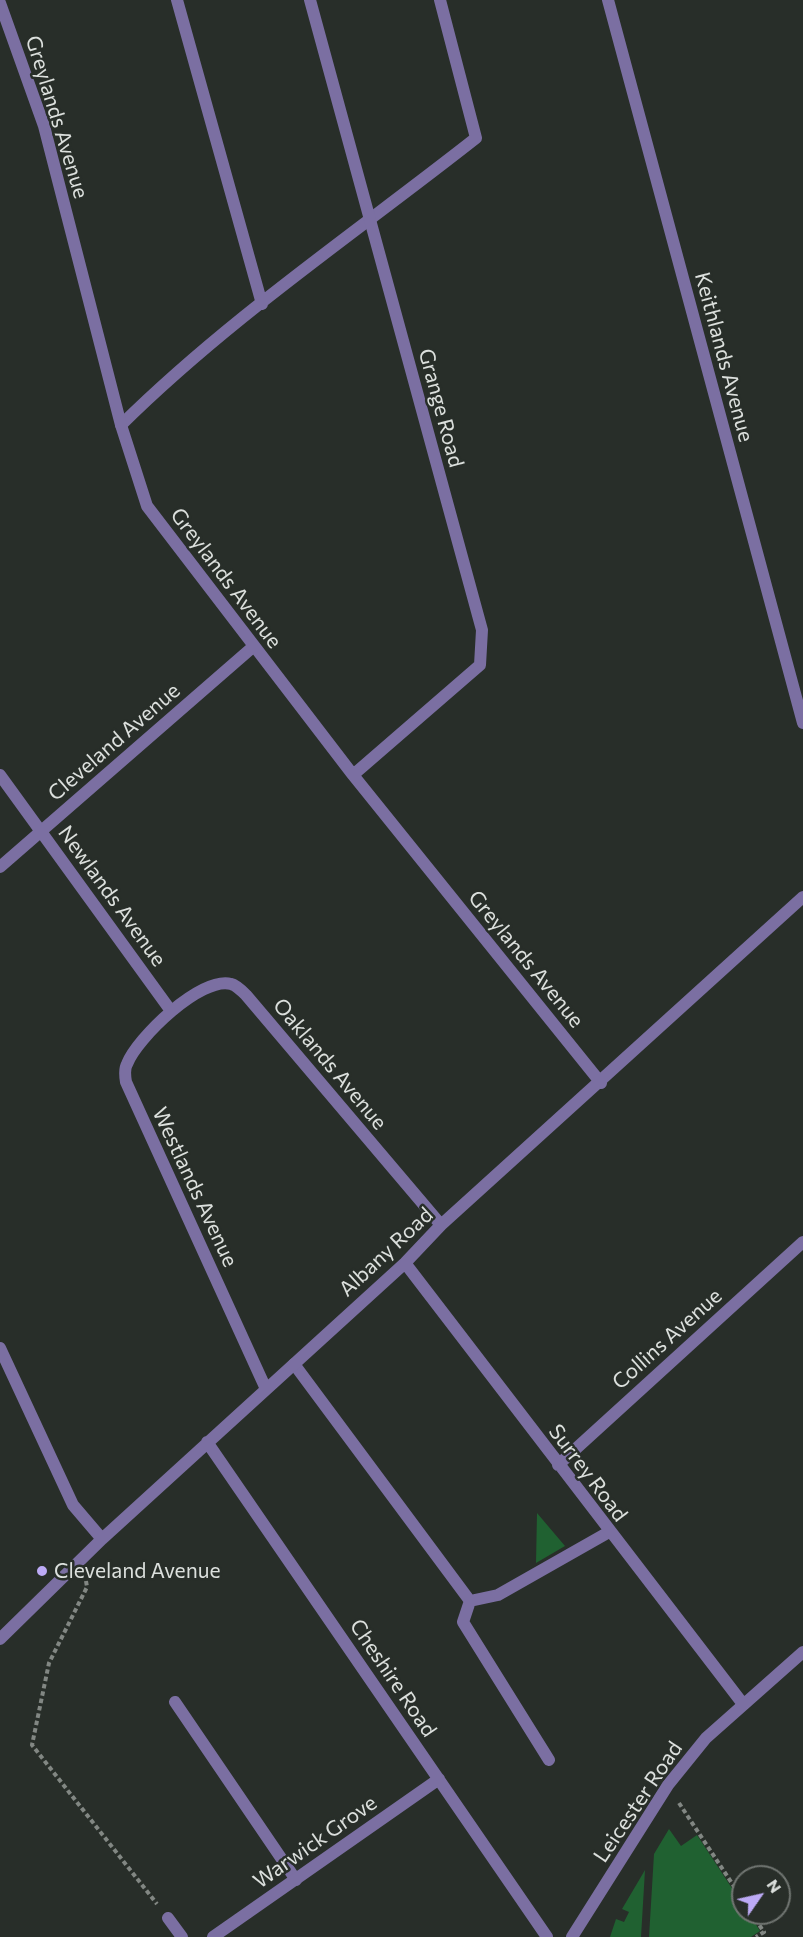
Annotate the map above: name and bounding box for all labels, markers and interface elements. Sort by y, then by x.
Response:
street label: Greylands Avenue [20,32,94,202]
street label: Keithlands Avenue [689,269,759,445]
street label: Grange Road [413,346,469,470]
street label: Greylands Avenue [165,503,287,653]
street label: Cleveland Avenue [43,678,185,806]
street label: Newlands Avenue [53,821,171,971]
street label: Greylands Avenue [463,885,589,1033]
street label: Oaklands Avenue [268,993,392,1135]
street label: Westlands Avenue [147,1103,243,1271]
street label: Albany Road [334,1202,438,1302]
street label: Collins Avenue [607,1283,727,1395]
street label: Surrey Road [543,1419,633,1527]
place label: Cleveland Avenue [54,1558,221,1584]
marker: Cleveland Avenue [35,1564,49,1578]
street label: Cheshire Road [344,1614,442,1742]
street label: Leicester Road [588,1737,688,1867]
street label: Warwick Grove [248,1790,382,1894]
north arrow [731,1865,791,1925]
text: N [763,1875,786,1896]

